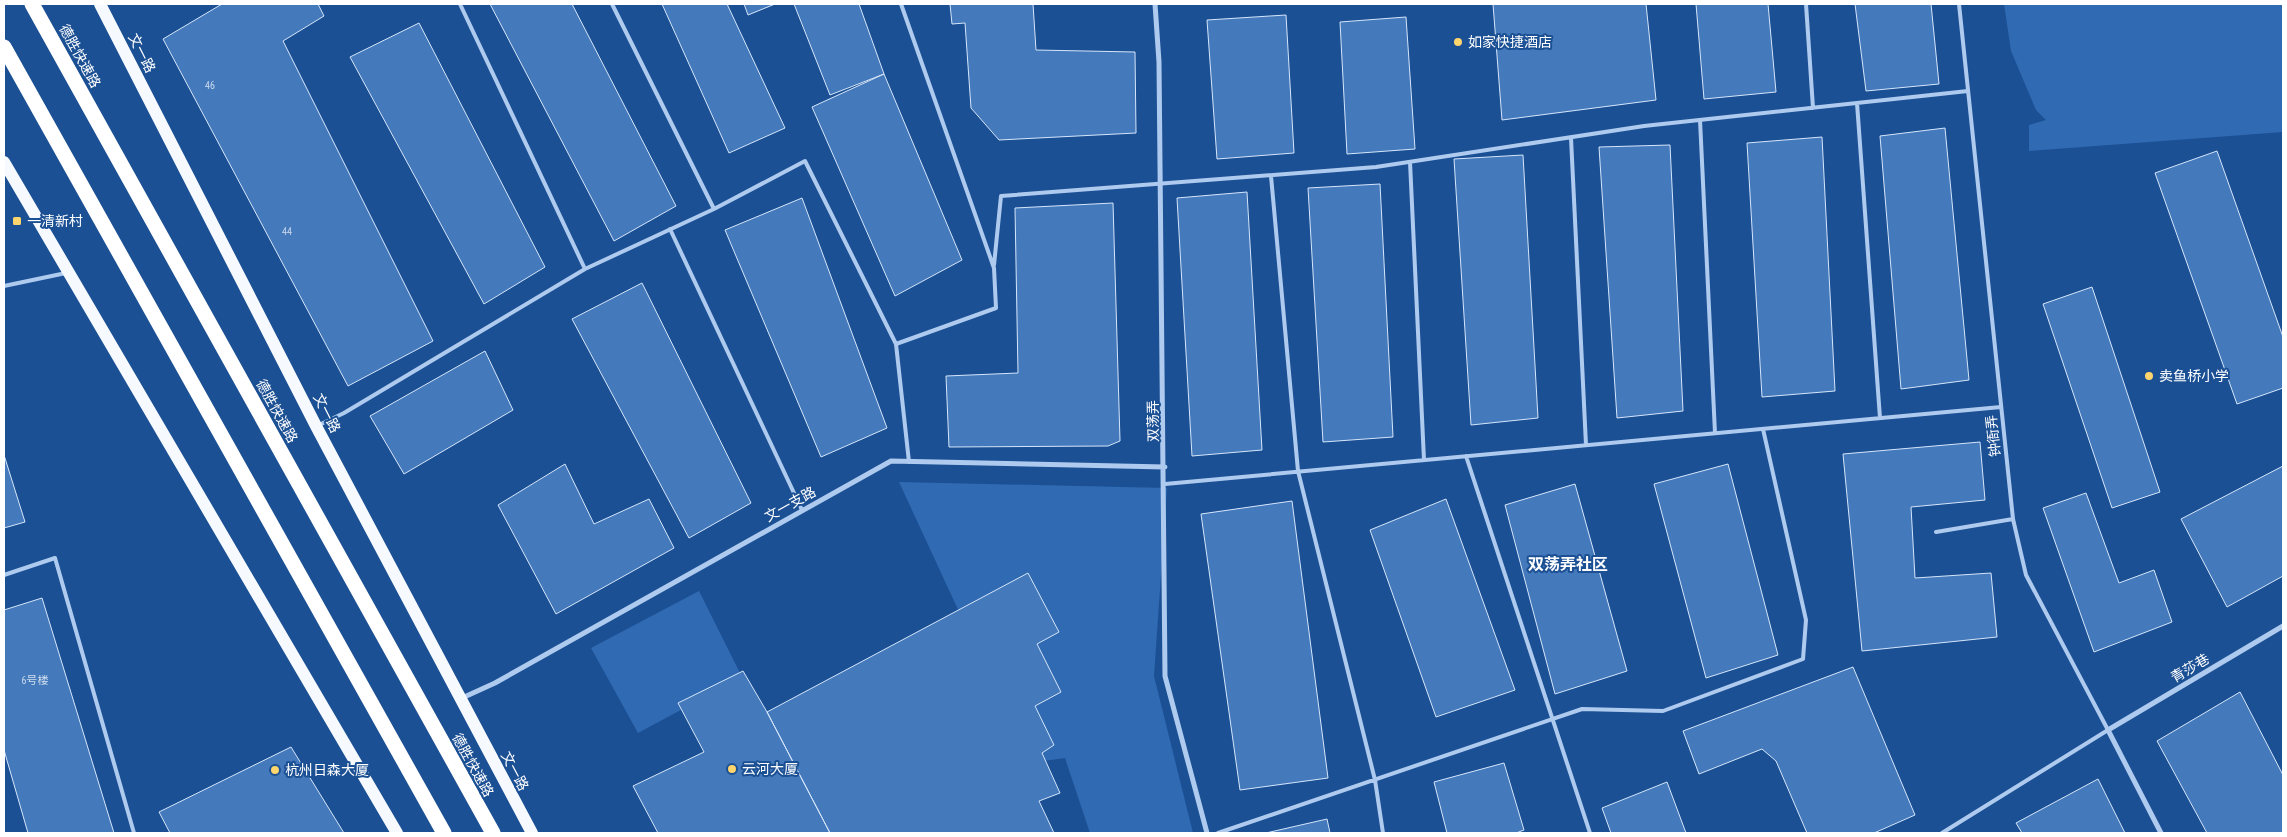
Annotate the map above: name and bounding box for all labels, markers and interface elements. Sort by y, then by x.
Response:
street label: 德胜快速路 [55,21,105,91]
street label: 文一路 [124,30,160,76]
place label: 如家快捷酒店 [1468,33,1552,51]
marker: 如家快捷酒店 [1452,36,1464,48]
house number: 46 [205,78,215,92]
place label: 一清新村 [27,212,83,230]
marker: 一清新村 [11,215,23,227]
house number: 44 [282,224,292,238]
place label: 卖鱼桥小学 [2159,367,2229,385]
marker: 卖鱼桥小学 [2143,370,2155,382]
street label: 德胜快速路 [252,376,302,446]
street label: 文一路 [309,390,345,436]
street label: 双荡弄 [1144,400,1162,442]
street label: 钟衙弄 [1982,414,2004,458]
street label: 文一支路 [761,483,819,525]
district label: 双荡弄社区 [1528,554,1608,574]
street label: 青莎巷 [2167,649,2213,687]
house number: 6号楼 [22,673,48,687]
street label: 德胜快速路 [448,730,498,800]
street label: 文一路 [497,748,533,794]
place label: 云河大厦 [742,760,798,778]
place label: 杭州日森大厦 [285,761,369,779]
marker: 云河大厦 [726,763,738,775]
marker: 杭州日森大厦 [269,764,281,776]

